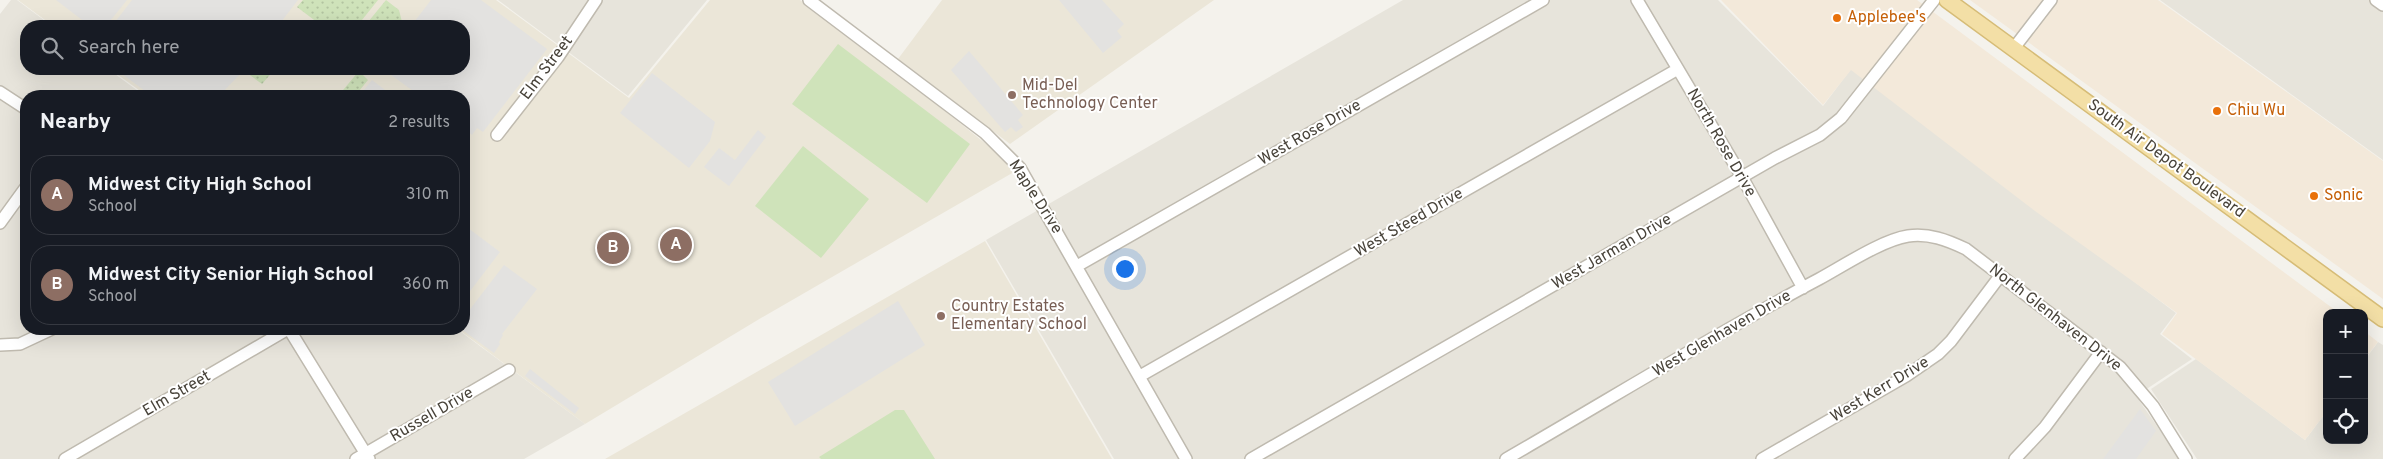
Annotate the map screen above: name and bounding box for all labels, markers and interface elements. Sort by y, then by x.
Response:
place label: Applebee's [1847,8,1926,28]
marker: Applebee's [1831,12,1843,24]
search box [20,20,470,75]
street label: Elm Street [516,32,578,104]
icon: search [38,34,66,62]
text: Search here [78,36,180,60]
place label: Mid-Del Technology Center [1022,76,1158,114]
street label: North Rose Drive [1682,85,1760,201]
marker: Mid-Del Technology Center [1006,89,1018,101]
street label: South Air Depot Boulevard [2083,95,2249,223]
street label: West Rose Drive [1255,96,1365,170]
place label: Chiu Wu [2227,101,2285,121]
marker: Chiu Wu [2211,105,2223,117]
text: Nearby [40,109,111,136]
text: 2 results [388,113,450,133]
street label: Maple Drive [1004,156,1066,238]
text: Midwest City High School [88,173,312,197]
street label: West Steed Drive [1351,184,1467,262]
text: A [51,185,63,205]
text: 310 m [406,185,449,205]
place label: Sonic [2324,186,2363,206]
marker: Sonic [2308,190,2320,202]
text: School [88,197,137,217]
street label: West Jarman Drive [1548,210,1676,294]
pin: A [660,226,692,264]
pin: B [597,229,629,267]
your location [1112,256,1138,282]
street label: North Glenhaven Drive [1985,260,2125,376]
text: Midwest City Senior High School [88,263,374,287]
text: B [51,275,63,295]
text: 360 m [402,275,449,295]
street label: West Glenhaven Drive [1649,286,1795,382]
text: School [88,287,137,307]
place label: Country Estates Elementary School [951,297,1087,335]
map controls [2323,309,2368,444]
button: + [2323,309,2368,354]
marker: Country Estates Elementary School [935,310,947,322]
street label: West Kerr Drive [1827,353,1933,427]
button: − [2323,354,2368,399]
street label: Elm Street [139,367,215,421]
street label: Russell Drive [387,383,477,447]
button: locate [2323,399,2368,444]

